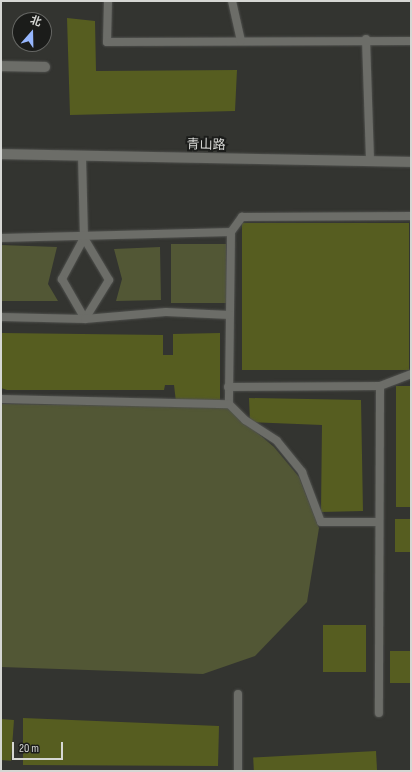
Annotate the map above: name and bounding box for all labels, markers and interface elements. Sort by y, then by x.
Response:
north arrow [12,12,52,52]
text: 北 [29,13,43,29]
street label: 青山路 [186,137,226,153]
scale bar [14,734,65,760]
text: 20 m [19,741,39,756]

